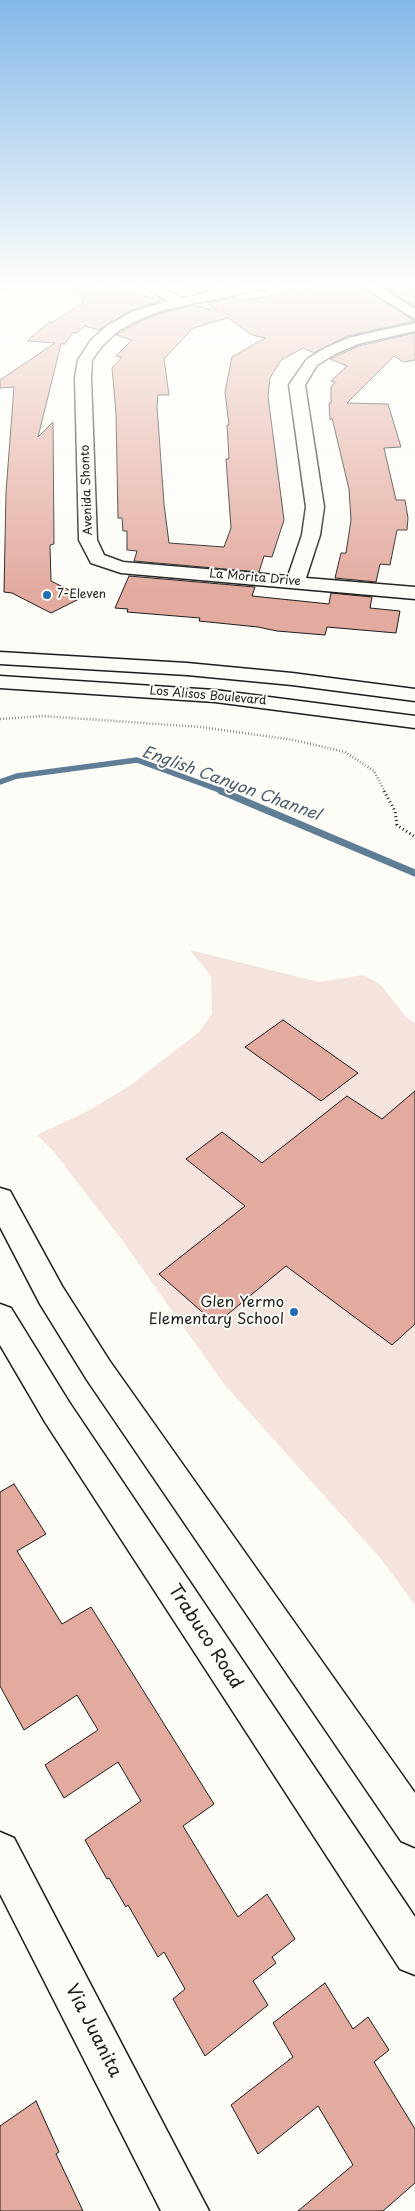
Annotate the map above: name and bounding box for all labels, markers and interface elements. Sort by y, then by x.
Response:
street label: Avenida Shonto [78,444,96,536]
street label: La Morita Drive [209,567,301,589]
place label: 7-Eleven [57,588,106,602]
marker: 7-Eleven [41,589,53,601]
street label: Los Alisos Boulevard [149,684,267,708]
water label: English Canyon Channel [139,743,323,825]
place label: Glen Yermo Elementary School [149,1294,284,1329]
marker: Glen Yermo Elementary School [288,1306,300,1318]
street label: Trabuco Road [163,1581,247,1693]
street label: Via Juanita [60,1981,126,2081]

